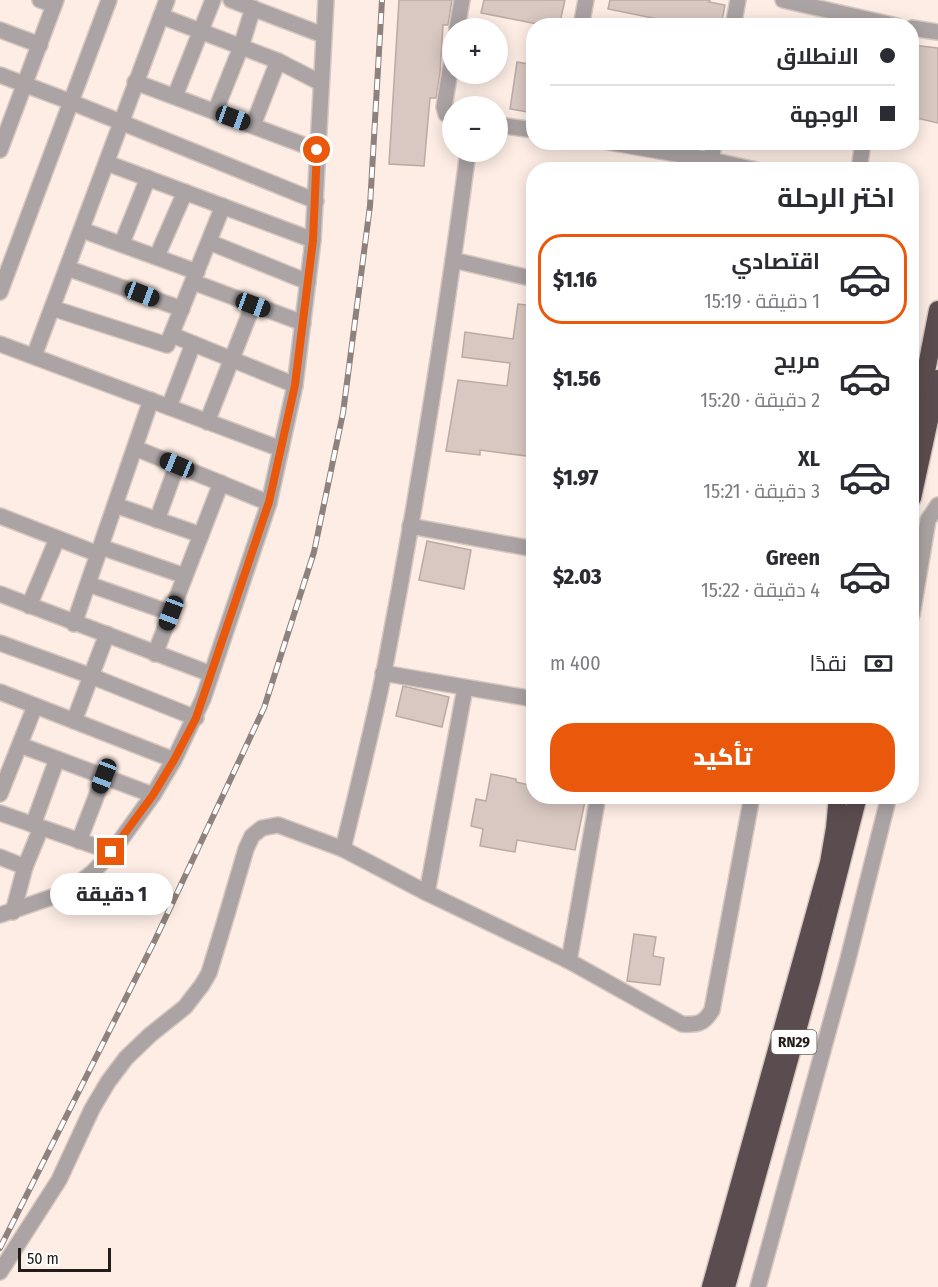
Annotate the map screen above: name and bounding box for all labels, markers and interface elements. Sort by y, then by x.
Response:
map controls [442,18,508,162]
button: + [442,18,508,84]
text: الانطلاق [776,43,859,70]
button: − [442,96,508,162]
text: الوجهة [790,101,859,128]
car [213,103,253,133]
route start [303,136,330,163]
text: اختر الرحلة [777,182,895,214]
text: اقتصادي [731,248,820,275]
icon: car [838,252,892,306]
text: $1.16 [553,266,597,293]
car [122,279,162,309]
text: 1 دقيقة · 15:19 [704,289,820,313]
car [233,290,273,320]
text: مريح [774,347,820,374]
icon: car [838,351,892,405]
text: $1.56 [553,365,601,392]
text: 2 دقيقة · 15:20 [700,388,820,412]
text: XL [798,445,820,472]
car [157,450,197,480]
icon: car [838,450,892,504]
text: $1.97 [553,464,598,491]
text: 3 دقيقة · 15:21 [703,479,820,503]
text: Green [766,544,820,571]
icon: car [838,549,892,603]
text: $2.03 [553,563,602,590]
text: 4 دقيقة · 15:22 [701,578,820,602]
car [156,593,186,633]
icon: cash [862,647,895,680]
text: نقدًا [809,650,847,677]
text: 400 m [550,651,601,675]
button: تأكيد [550,723,895,792]
car [89,756,119,796]
route end [97,838,124,865]
callout: 1 دقيقة [50,873,172,915]
text: 1 دقيقة [76,882,147,906]
road number: RN29 [772,1030,816,1054]
scale bar [18,1245,111,1272]
text: 50 m [27,1249,59,1268]

